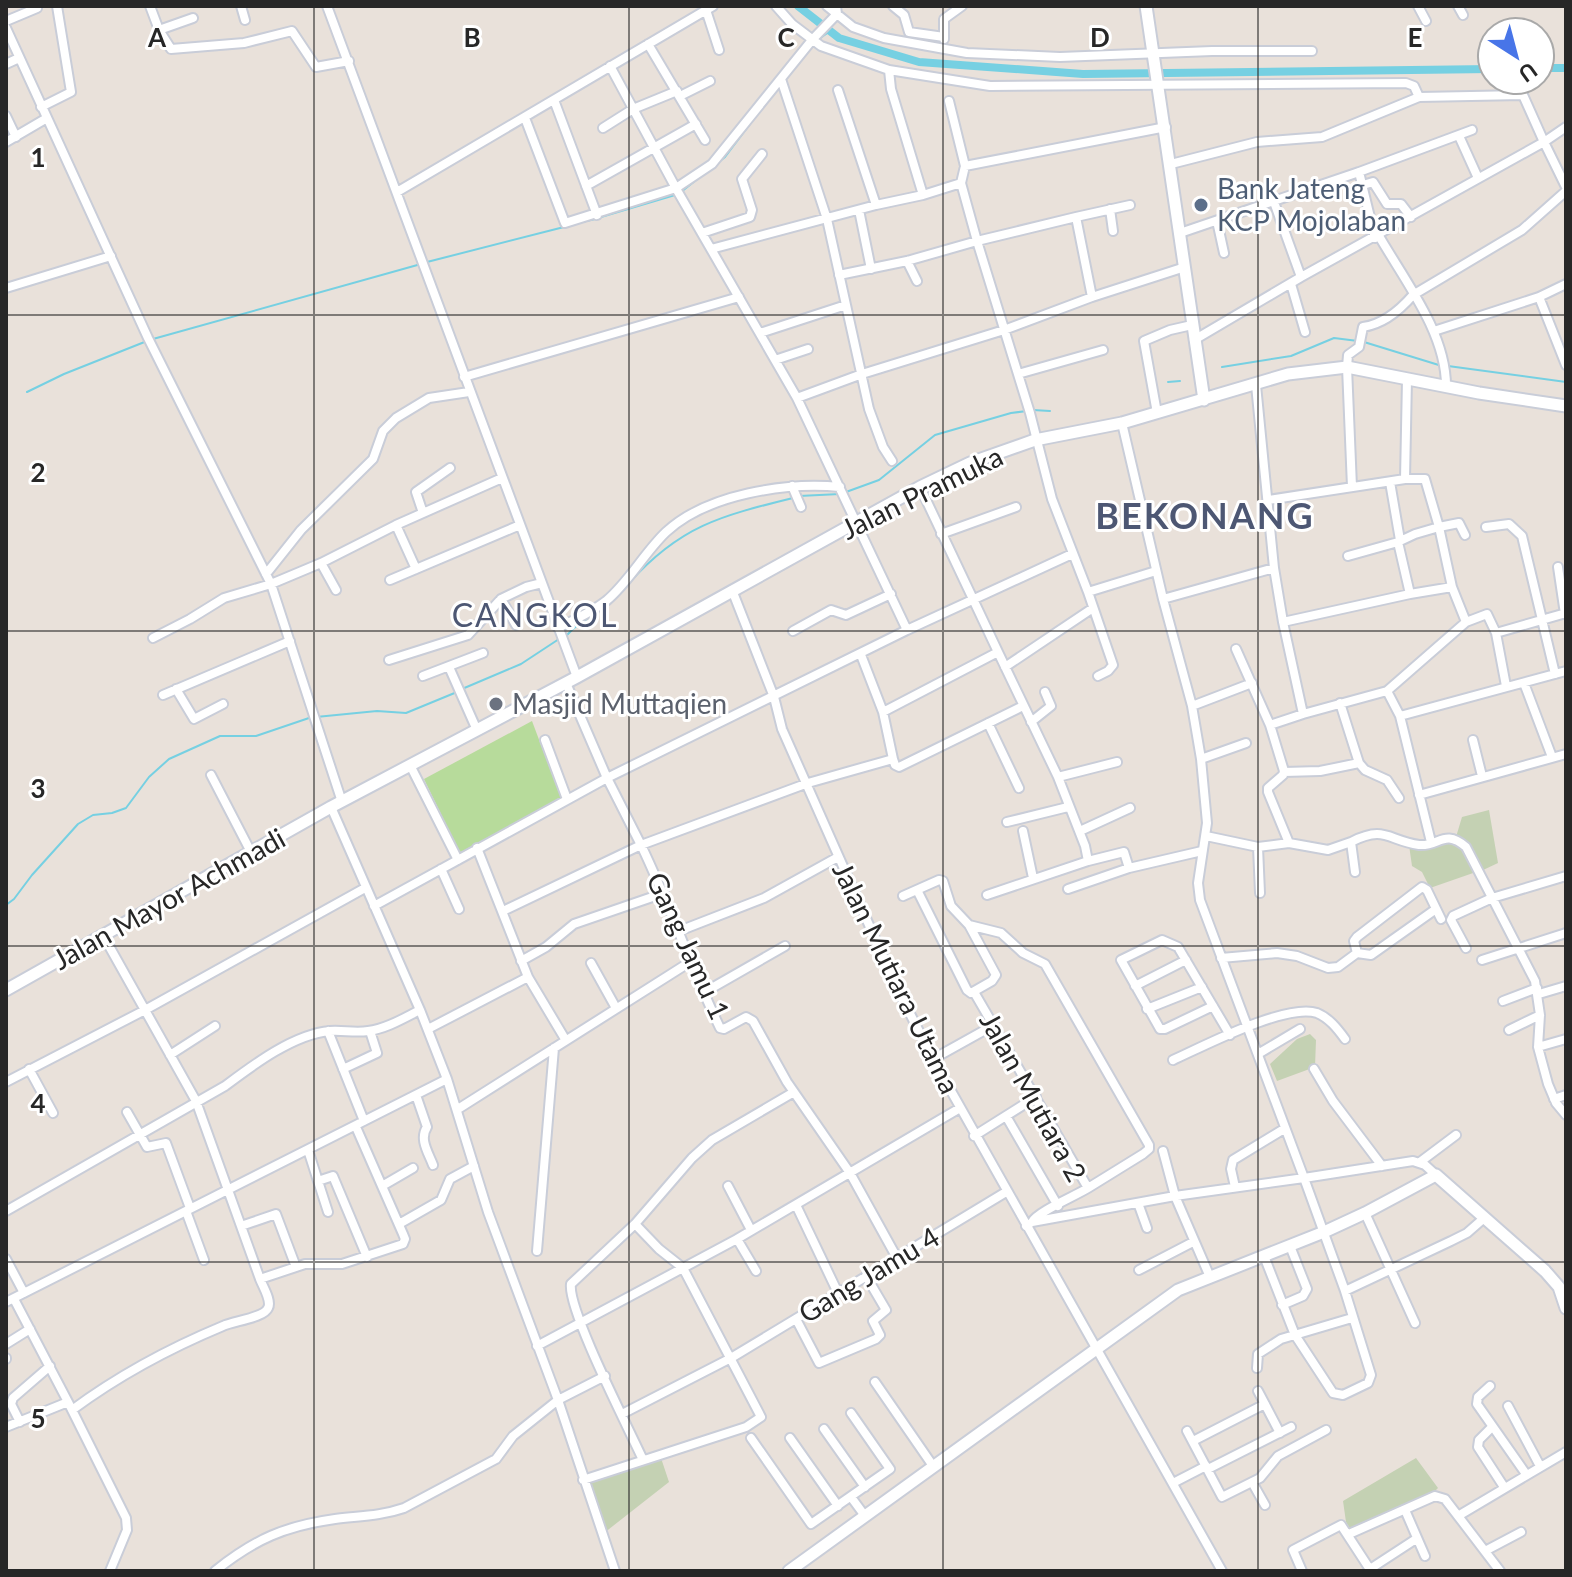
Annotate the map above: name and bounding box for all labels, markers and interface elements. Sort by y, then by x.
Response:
north arrow [1476,16,1556,96]
text: A [147,21,167,53]
text: B [463,21,481,53]
text: C [777,21,795,53]
text: D [1090,21,1110,53]
text: E [1408,21,1422,53]
text: U [1514,57,1543,88]
text: 1 [30,141,46,173]
place label: Bank Jateng KCP Mojolaban [1217,171,1406,237]
marker: Bank Jateng KCP Mojolaban [1192,196,1210,214]
street label: Jalan Pramuka [835,438,1008,546]
text: 2 [30,456,46,488]
district label: BEKONANG [1095,493,1315,537]
district label: CANGKOL [452,595,618,634]
place label: Masjid Muttaqien [512,686,727,720]
marker: Masjid Muttaqien [487,695,505,713]
text: 3 [30,772,46,804]
street label: Jalan Mayor Achmadi [46,820,291,976]
street label: Jalan Mutiara Utama [826,856,968,1099]
street label: Gang Jamu 1 [640,867,738,1024]
street label: Jalan Mutiara 2 [973,1006,1094,1187]
text: 4 [30,1087,46,1119]
street label: Gang Jamu 4 [792,1219,945,1329]
text: 5 [30,1402,46,1434]

